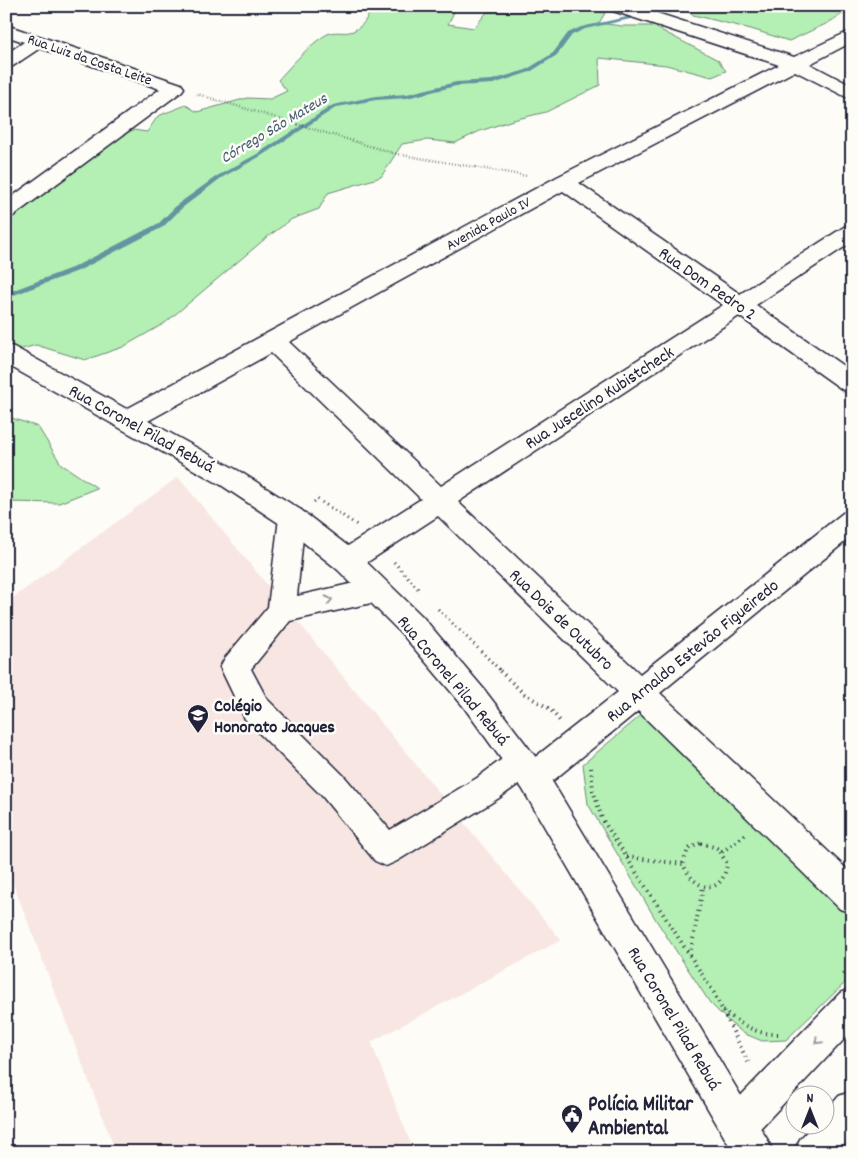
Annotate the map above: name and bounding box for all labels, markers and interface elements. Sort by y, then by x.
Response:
street label: Rua Luiz da Costa Leite [24,29,155,93]
water label: Córrego São Mateus [216,87,333,170]
street label: Avenida Paulo IV [442,192,536,257]
street label: Rua Dom Pedro 2 [653,242,760,328]
street label: Rua Juscelino Kubistcheck [521,341,680,457]
street label: Rua Coronel Pilad Rebuá [63,380,218,481]
street label: Rua Dois de Outubro [502,564,618,677]
street label: Rua Arnaldo Estevão Figueiredo [602,574,785,729]
one-way arrow [324,596,333,606]
street label: Rua Coronel Pilad Rebuá [390,611,514,752]
place label: Colégio Honorato Jacques [214,695,335,741]
school or university icon: Colégio Honorato Jacques [186,703,210,734]
street label: Rua Coronel Pilad Rebuá [620,943,726,1096]
one-way arrow [815,1035,824,1044]
north arrow [786,1086,836,1136]
text: N [807,1089,814,1109]
place label: Polícia Militar Ambiental [588,1091,694,1145]
public building icon: Polícia Militar Ambiental [560,1103,584,1134]

